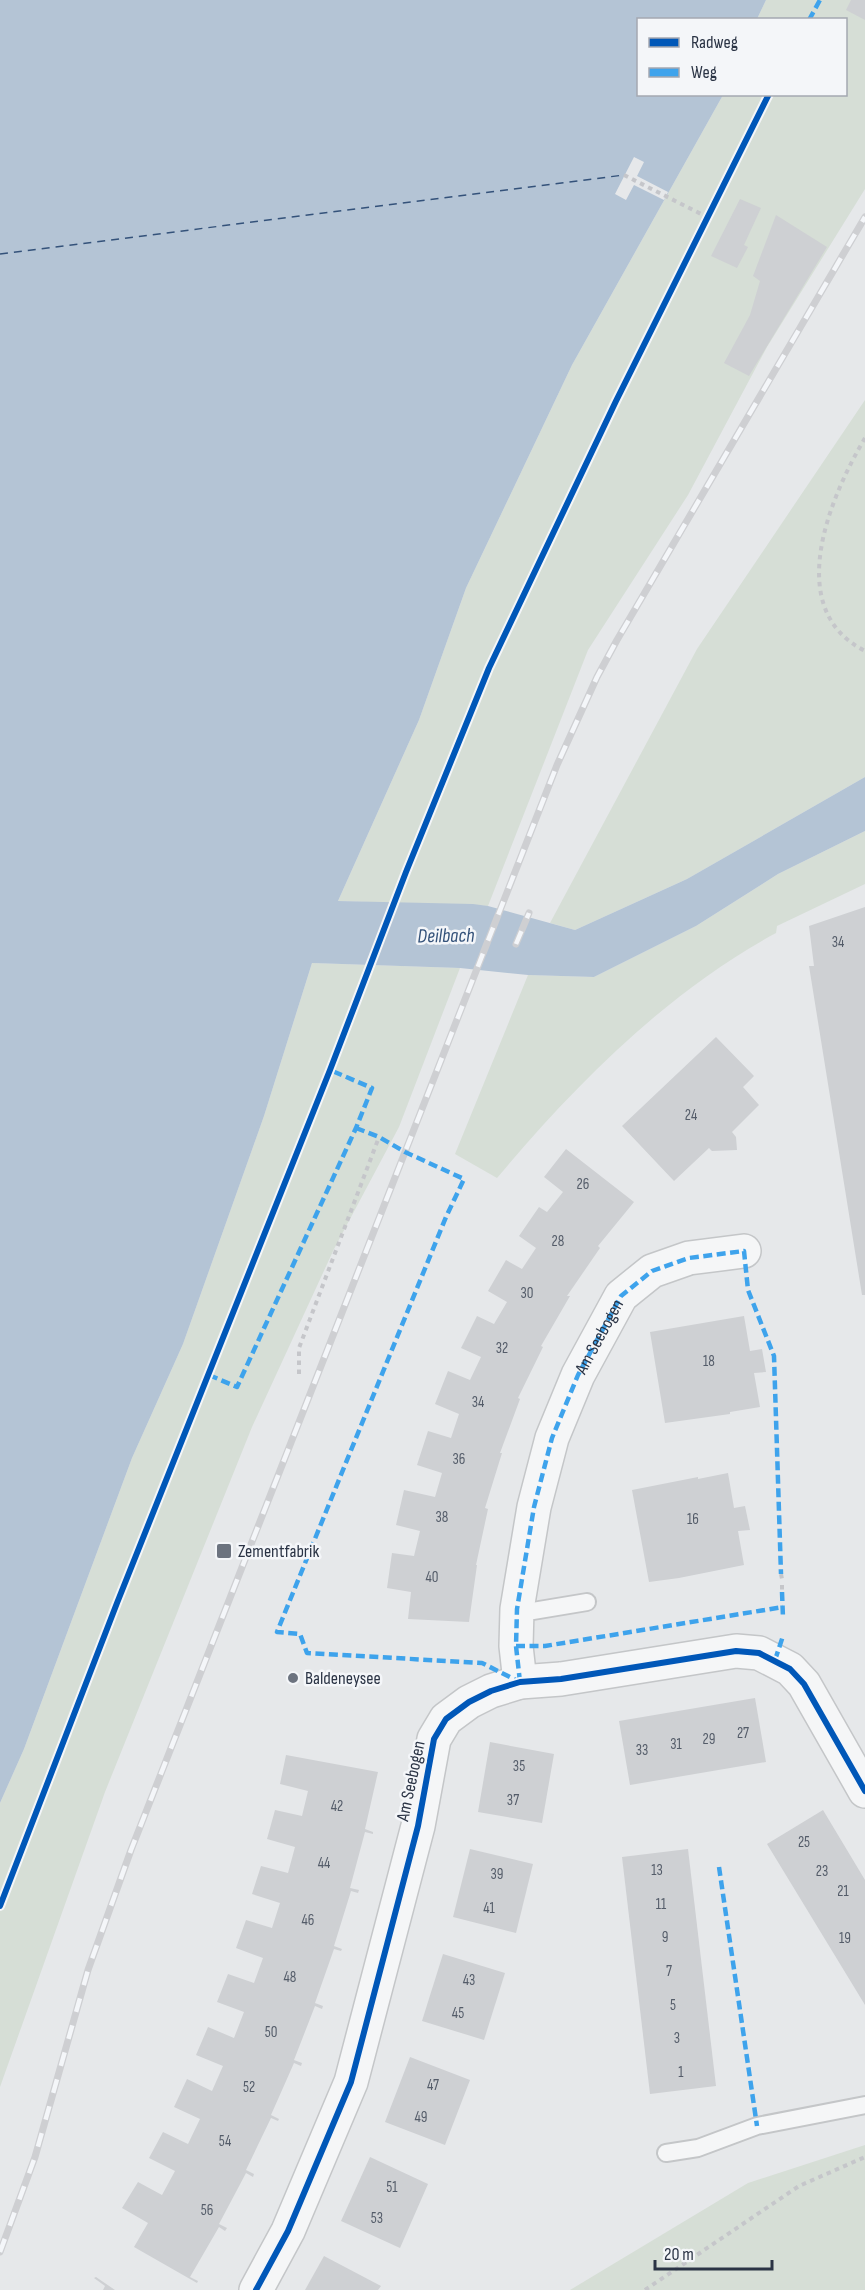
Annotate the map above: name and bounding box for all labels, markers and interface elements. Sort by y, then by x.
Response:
legend [637,18,847,96]
text: Radweg [691,32,738,53]
text: Weg [691,62,717,83]
water label: Deilbach [417,924,475,948]
house number: 34 [832,933,844,952]
house number: 24 [685,1106,697,1125]
house number: 26 [577,1175,589,1194]
house number: 28 [552,1232,564,1251]
house number: 30 [521,1284,533,1303]
street label: Am Seebogen [570,1296,628,1378]
house number: 32 [496,1339,508,1358]
house number: 18 [703,1352,715,1371]
house number: 34 [472,1393,484,1412]
house number: 36 [453,1450,465,1469]
house number: 38 [436,1508,448,1527]
house number: 16 [687,1510,699,1529]
place label: Zementfabrik [238,1541,319,1562]
marker: Zementfabrik [215,1542,233,1560]
house number: 40 [426,1568,438,1587]
place label: Baldeneysee [305,1668,381,1689]
marker: Baldeneysee [286,1671,300,1685]
house number: 27 [737,1724,749,1743]
house number: 29 [703,1730,715,1749]
house number: 31 [670,1735,683,1754]
street label: Am Seebogen [392,1739,430,1824]
house number: 33 [636,1741,648,1760]
house number: 35 [513,1757,525,1776]
house number: 37 [507,1791,519,1810]
house number: 42 [331,1797,343,1816]
house number: 25 [798,1833,810,1852]
house number: 44 [318,1854,330,1873]
house number: 13 [651,1861,663,1880]
house number: 23 [816,1862,828,1881]
house number: 39 [491,1865,503,1884]
house number: 21 [837,1882,849,1901]
house number: 11 [656,1895,667,1914]
house number: 41 [483,1899,496,1918]
house number: 46 [302,1911,314,1930]
house number: 9 [662,1928,668,1947]
house number: 19 [839,1929,851,1948]
house number: 7 [666,1962,672,1981]
house number: 48 [284,1968,296,1987]
house number: 43 [463,1971,475,1990]
house number: 5 [670,1996,676,2015]
house number: 45 [452,2004,464,2023]
house number: 50 [265,2023,277,2042]
house number: 3 [674,2029,680,2048]
house number: 1 [678,2063,684,2082]
house number: 47 [427,2076,439,2095]
house number: 52 [243,2078,255,2097]
house number: 49 [415,2108,427,2127]
house number: 54 [219,2132,231,2151]
house number: 51 [386,2178,398,2197]
house number: 56 [201,2201,213,2220]
house number: 53 [371,2209,383,2228]
scale bar [655,2233,772,2271]
text: 20 m [664,2244,694,2265]

